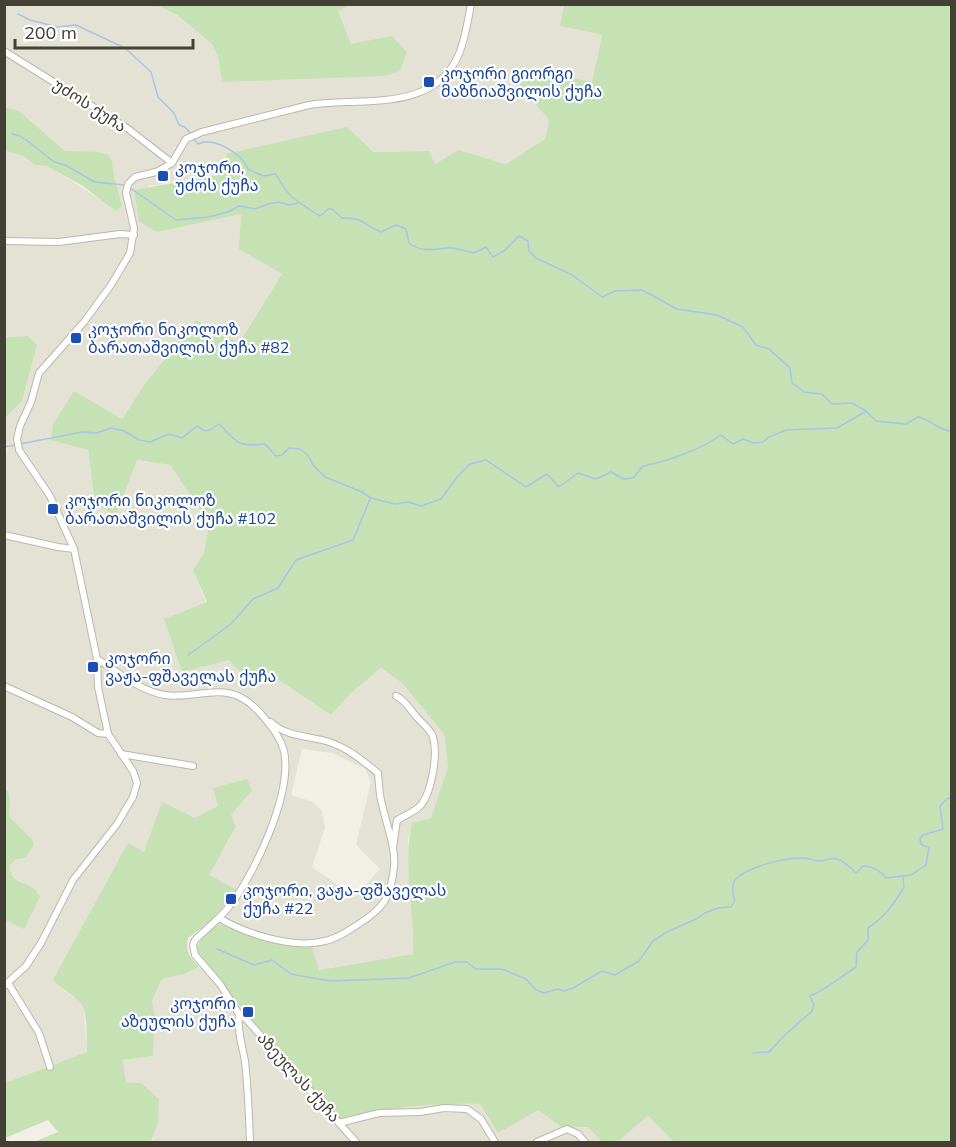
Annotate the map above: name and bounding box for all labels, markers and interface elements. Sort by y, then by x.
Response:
scale bar [15,12,194,50]
text: 200 m [24,21,77,44]
place label: კოჯორი გიორგი მაზნიაშვილის ქუჩა [441,63,602,102]
street label: უძოს ქუჩა [50,74,130,136]
marker: კოჯორი გიორგი მაზნიაშვილის ქუჩა [422,75,436,89]
place label: კოჯორი, უძოს ქუჩა [175,157,258,195]
marker: კოჯორი, უძოს ქუჩა [156,169,170,183]
place label: კოჯორი ნიკოლოზ ბარათაშვილის ქუჩა #82 [88,319,289,358]
marker: კოჯორი ნიკოლოზ ბარათაშვილის ქუჩა #82 [69,331,83,345]
place label: კოჯორი ნიკოლოზ ბარათაშვილის ქუჩა #102 [65,490,276,529]
marker: კოჯორი ნიკოლოზ ბარათაშვილის ქუჩა #102 [46,502,60,516]
place label: კოჯორი ვაჟა-ფშაველას ქუჩა [105,648,276,687]
marker: კოჯორი ვაჟა-ფშაველას ქუჩა [86,660,100,674]
place label: კოჯორი, ვაჟა-ფშაველას ქუჩა #22 [243,880,446,918]
marker: კოჯორი, ვაჟა-ფშაველას ქუჩა #22 [224,892,238,906]
place label: კოჯორი აზეულის ქუჩა [121,993,236,1032]
marker: კოჯორი აზეულის ქუჩა [241,1005,255,1019]
street label: აზეულას ქუჩა [252,1028,345,1127]

